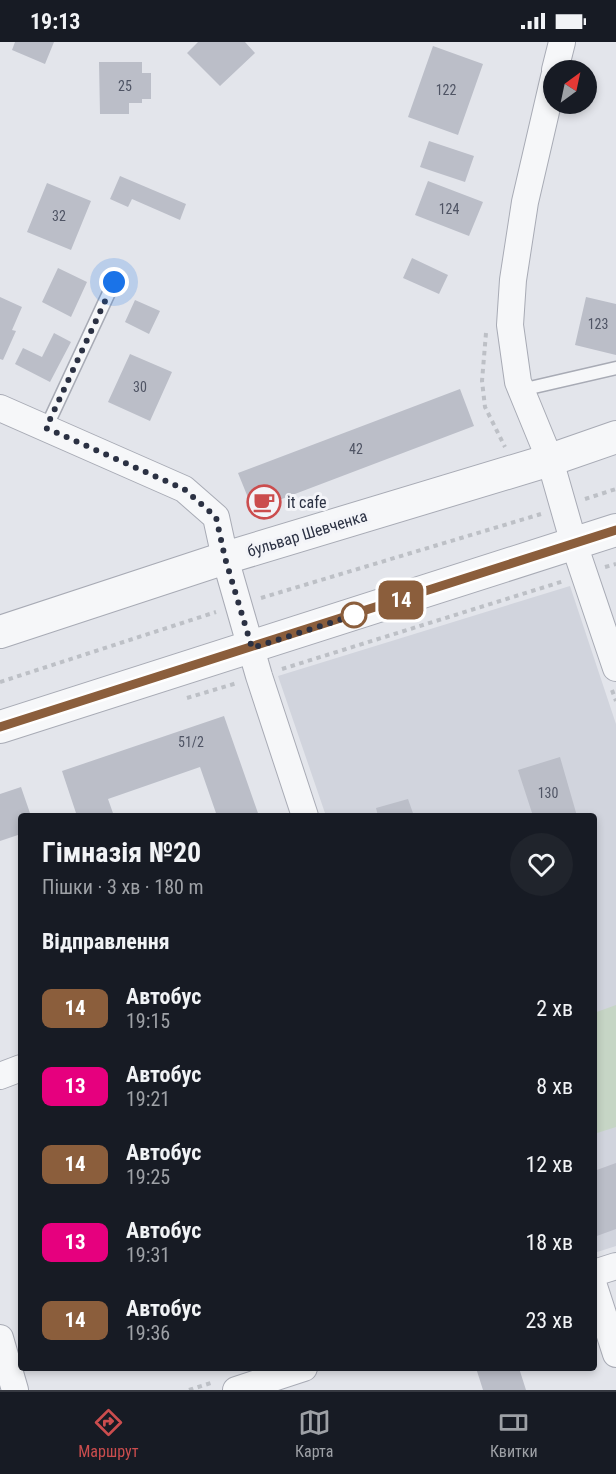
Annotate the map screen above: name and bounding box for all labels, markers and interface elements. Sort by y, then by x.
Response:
text: 19:13 [30,9,81,34]
north arrow [543,60,597,114]
map controls [543,60,597,114]
house number: 25 [118,78,132,94]
house number: 122 [436,82,456,98]
house number: 124 [439,201,459,217]
house number: 32 [52,208,66,224]
your location [99,267,129,297]
house number: 123 [588,316,608,332]
house number: 30 [133,379,147,395]
house number: 42 [349,441,363,457]
cafe icon: it cafe [246,484,282,520]
place label: it cafe [287,493,327,512]
street label: бульвар Шевченка [245,506,369,561]
line badge: 14 [374,580,428,620]
text: 14 [390,588,412,612]
unlabelled marker [341,602,367,628]
house number: 51/2 [178,734,204,750]
house number: 130 [538,785,558,801]
button: heart [510,833,573,896]
text: Гімназія №20 [42,836,201,869]
text: Пішки · 3 хв · 180 m [42,875,204,899]
text: Відправлення [42,929,170,954]
text: Автобус [126,984,201,1009]
text: 14 [64,996,86,1020]
text: 2 хв [536,996,573,1021]
text: 19:15 [126,1009,170,1033]
text: Автобус [126,1062,201,1087]
text: 13 [64,1074,86,1098]
text: 8 хв [536,1074,573,1099]
text: 19:21 [126,1087,170,1111]
text: Автобус [126,1140,201,1165]
text: 14 [64,1152,86,1176]
text: 12 хв [525,1152,573,1177]
text: 19:25 [126,1165,170,1189]
text: Автобус [126,1218,201,1243]
text: 13 [64,1230,86,1254]
text: 18 хв [525,1230,573,1255]
text: 19:31 [126,1243,170,1267]
text: Автобус [126,1296,201,1321]
text: 14 [64,1308,86,1332]
text: 23 хв [525,1308,573,1333]
text: 19:36 [126,1321,170,1345]
tab: Маршрут [78,1406,138,1461]
tab: Карта [295,1406,333,1461]
tab: Квитки [490,1406,538,1461]

